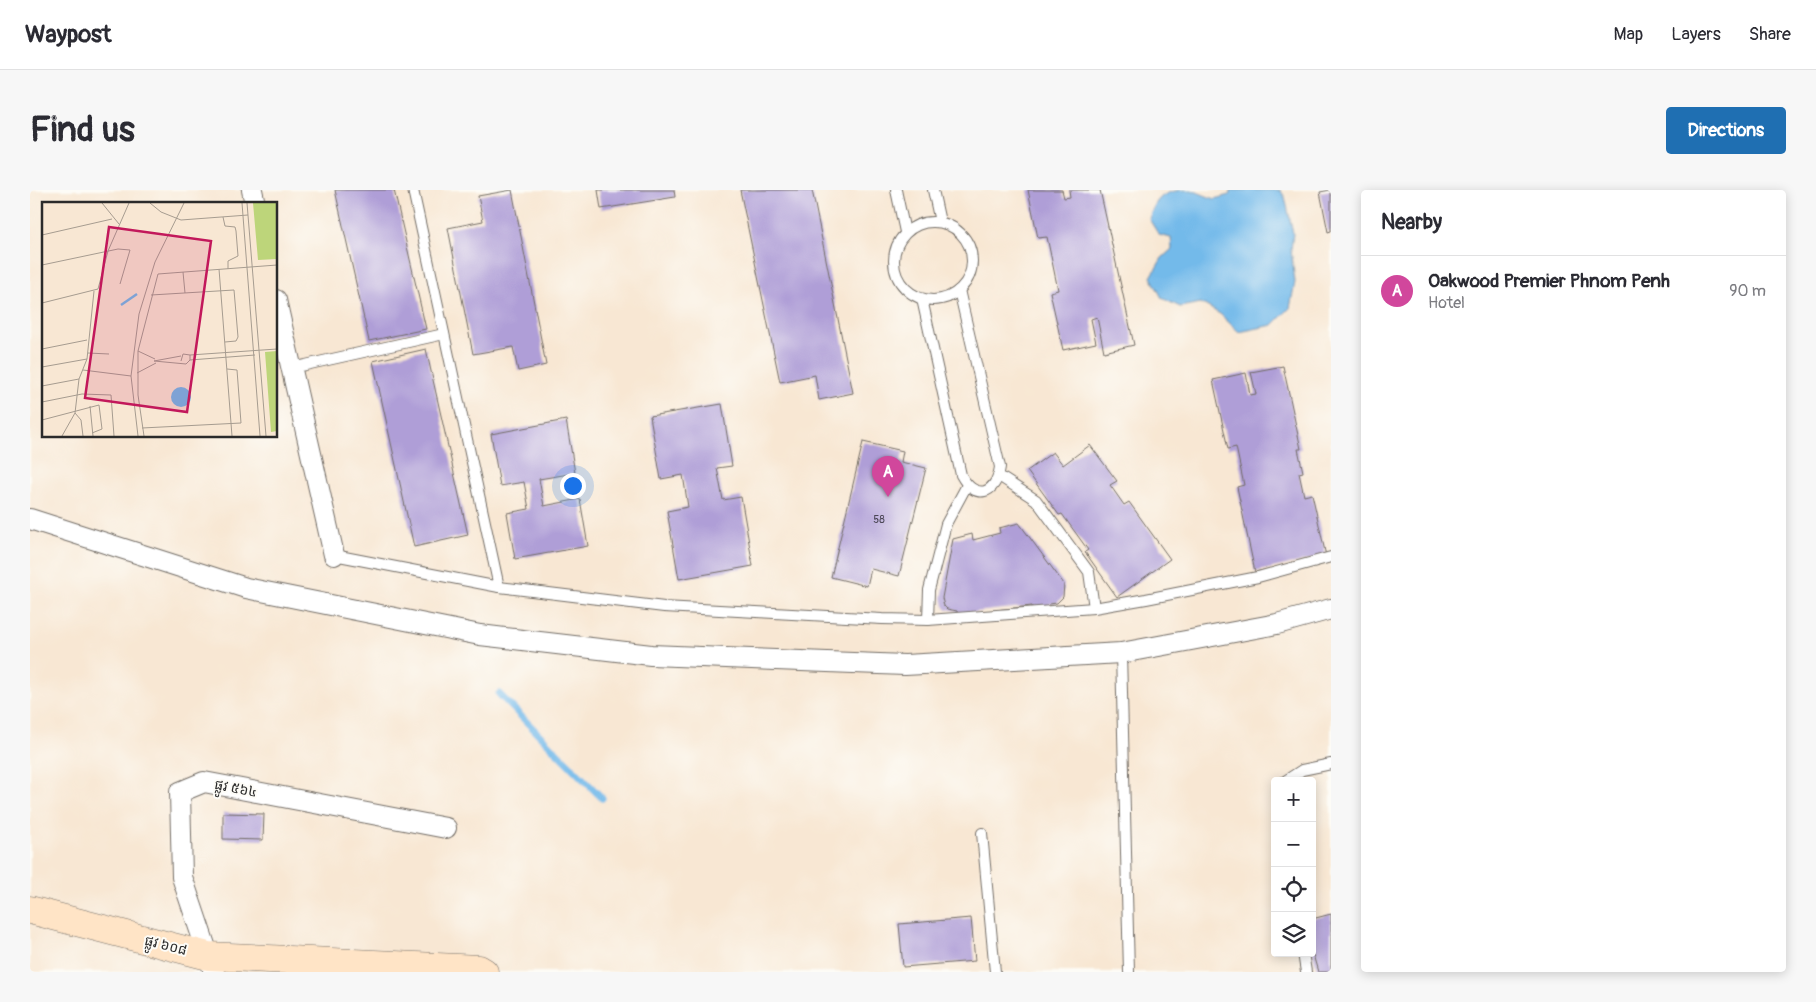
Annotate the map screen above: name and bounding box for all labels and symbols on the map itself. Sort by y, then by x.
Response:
inset map [42,202,278,438]
pin: A [872,456,904,497]
your location [560,473,586,499]
house number: 58 [873,513,885,526]
street label: ផ្លូវ ៥៦៤ [212,776,259,804]
street label: ផ្លូវ ៦០៨ [142,932,189,962]

